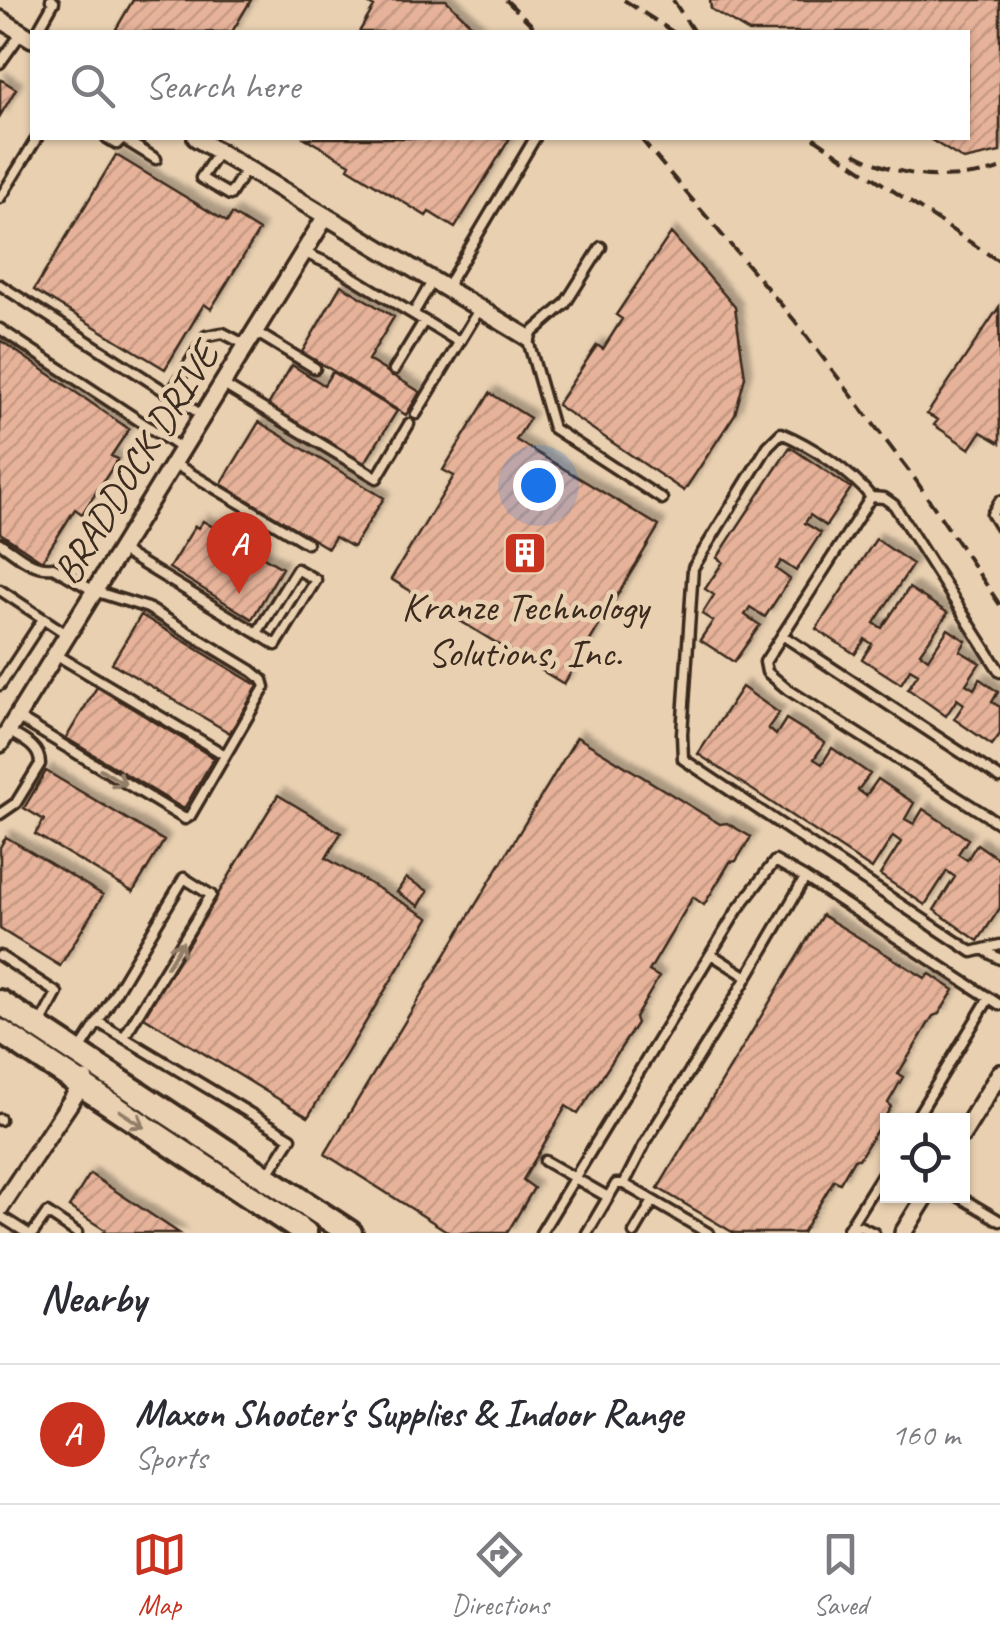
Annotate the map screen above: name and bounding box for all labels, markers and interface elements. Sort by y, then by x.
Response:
search box [30,30,970,140]
icon: search [65,58,120,113]
text: Search here [145,62,300,109]
street label: BRADDOCK DRIVE [42,330,232,593]
your location [513,460,564,511]
pin: A [206,512,272,594]
building icon: Kranze Technology Solutions, Inc. [502,530,548,576]
place label: Kranze Technology Solutions, Inc. [402,582,652,678]
one-way arrow [98,767,127,787]
one-way arrow [165,940,185,969]
one-way arrow [118,1108,146,1129]
map controls [880,1113,970,1203]
button: locate [880,1113,970,1203]
text: Nearby [40,1272,146,1325]
text: Maxon Shooter's Supplies & Indoor Range [135,1390,682,1437]
text: A [64,1414,81,1455]
text: 160 m [891,1414,960,1455]
text: Sports [135,1437,207,1478]
tab: Map [132,1527,187,1622]
tab: Directions [451,1527,549,1622]
tab: Saved [813,1527,868,1622]

